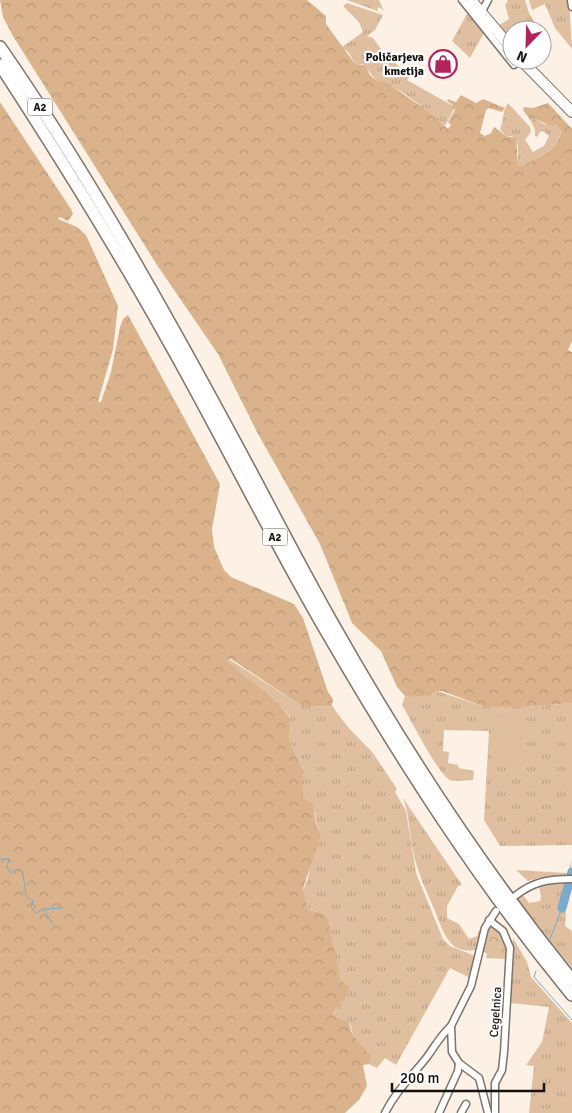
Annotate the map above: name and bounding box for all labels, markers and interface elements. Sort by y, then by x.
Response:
north arrow [502,20,552,70]
text: N [514,47,530,66]
shop icon: Poličarjeva kmetija [428,49,458,79]
place label: Poličarjeva kmetija [366,50,424,79]
road number: A2 [28,98,52,115]
road number: A2 [262,528,288,546]
street label: Cegelnica [487,986,505,1038]
scale bar [392,1060,544,1092]
text: 200 m [400,1069,440,1087]

